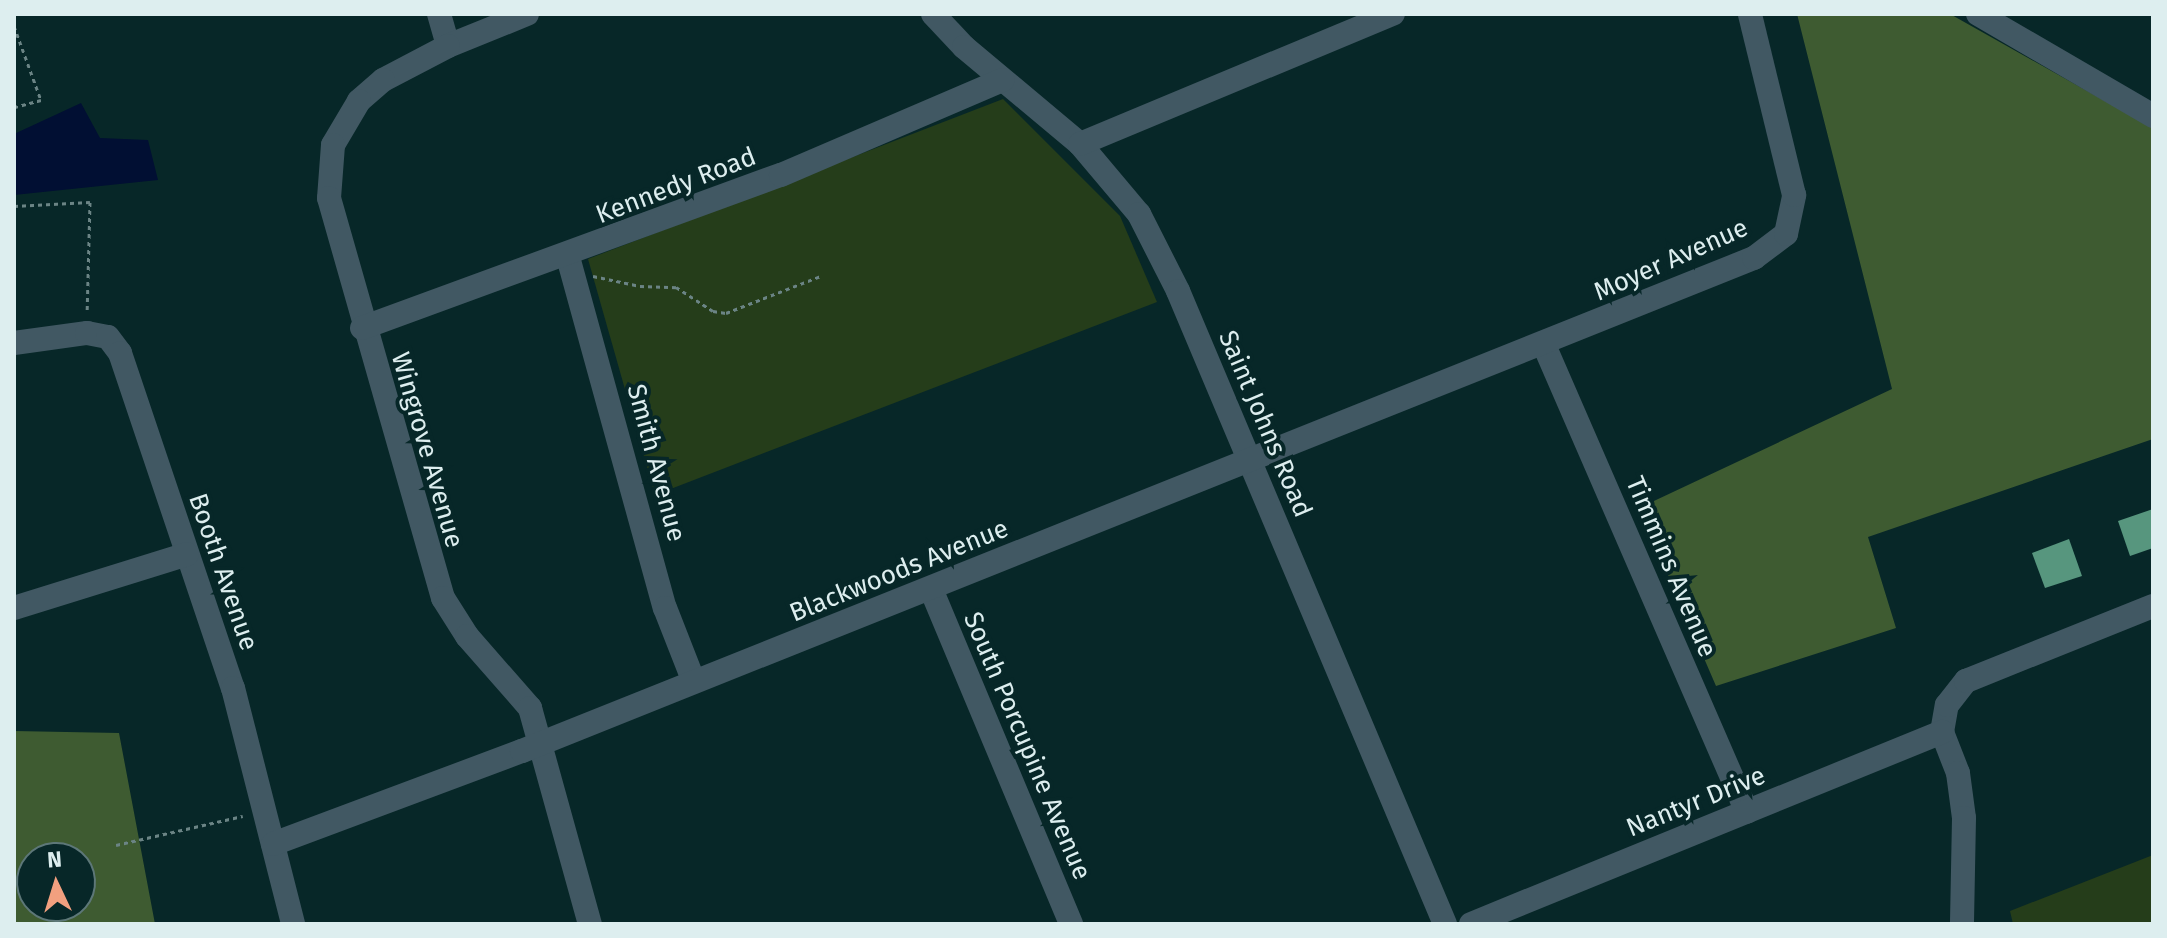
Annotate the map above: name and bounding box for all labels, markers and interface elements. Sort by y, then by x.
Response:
street label: Kennedy Road [592,141,760,231]
street label: Moyer Avenue [1589,212,1753,308]
street label: Saint Johns Road [1212,326,1318,522]
street label: Wingrove Avenue [384,349,470,551]
street label: Smith Avenue [620,381,692,545]
street label: Timmins Avenue [1619,472,1723,662]
street label: Booth Avenue [182,489,264,655]
street label: Blackwoods Avenue [785,513,1013,629]
street label: South Porcupine Avenue [956,608,1098,884]
street label: Nantyr Drive [1622,760,1770,844]
north arrow [16,842,96,922]
text: N [46,846,63,874]

